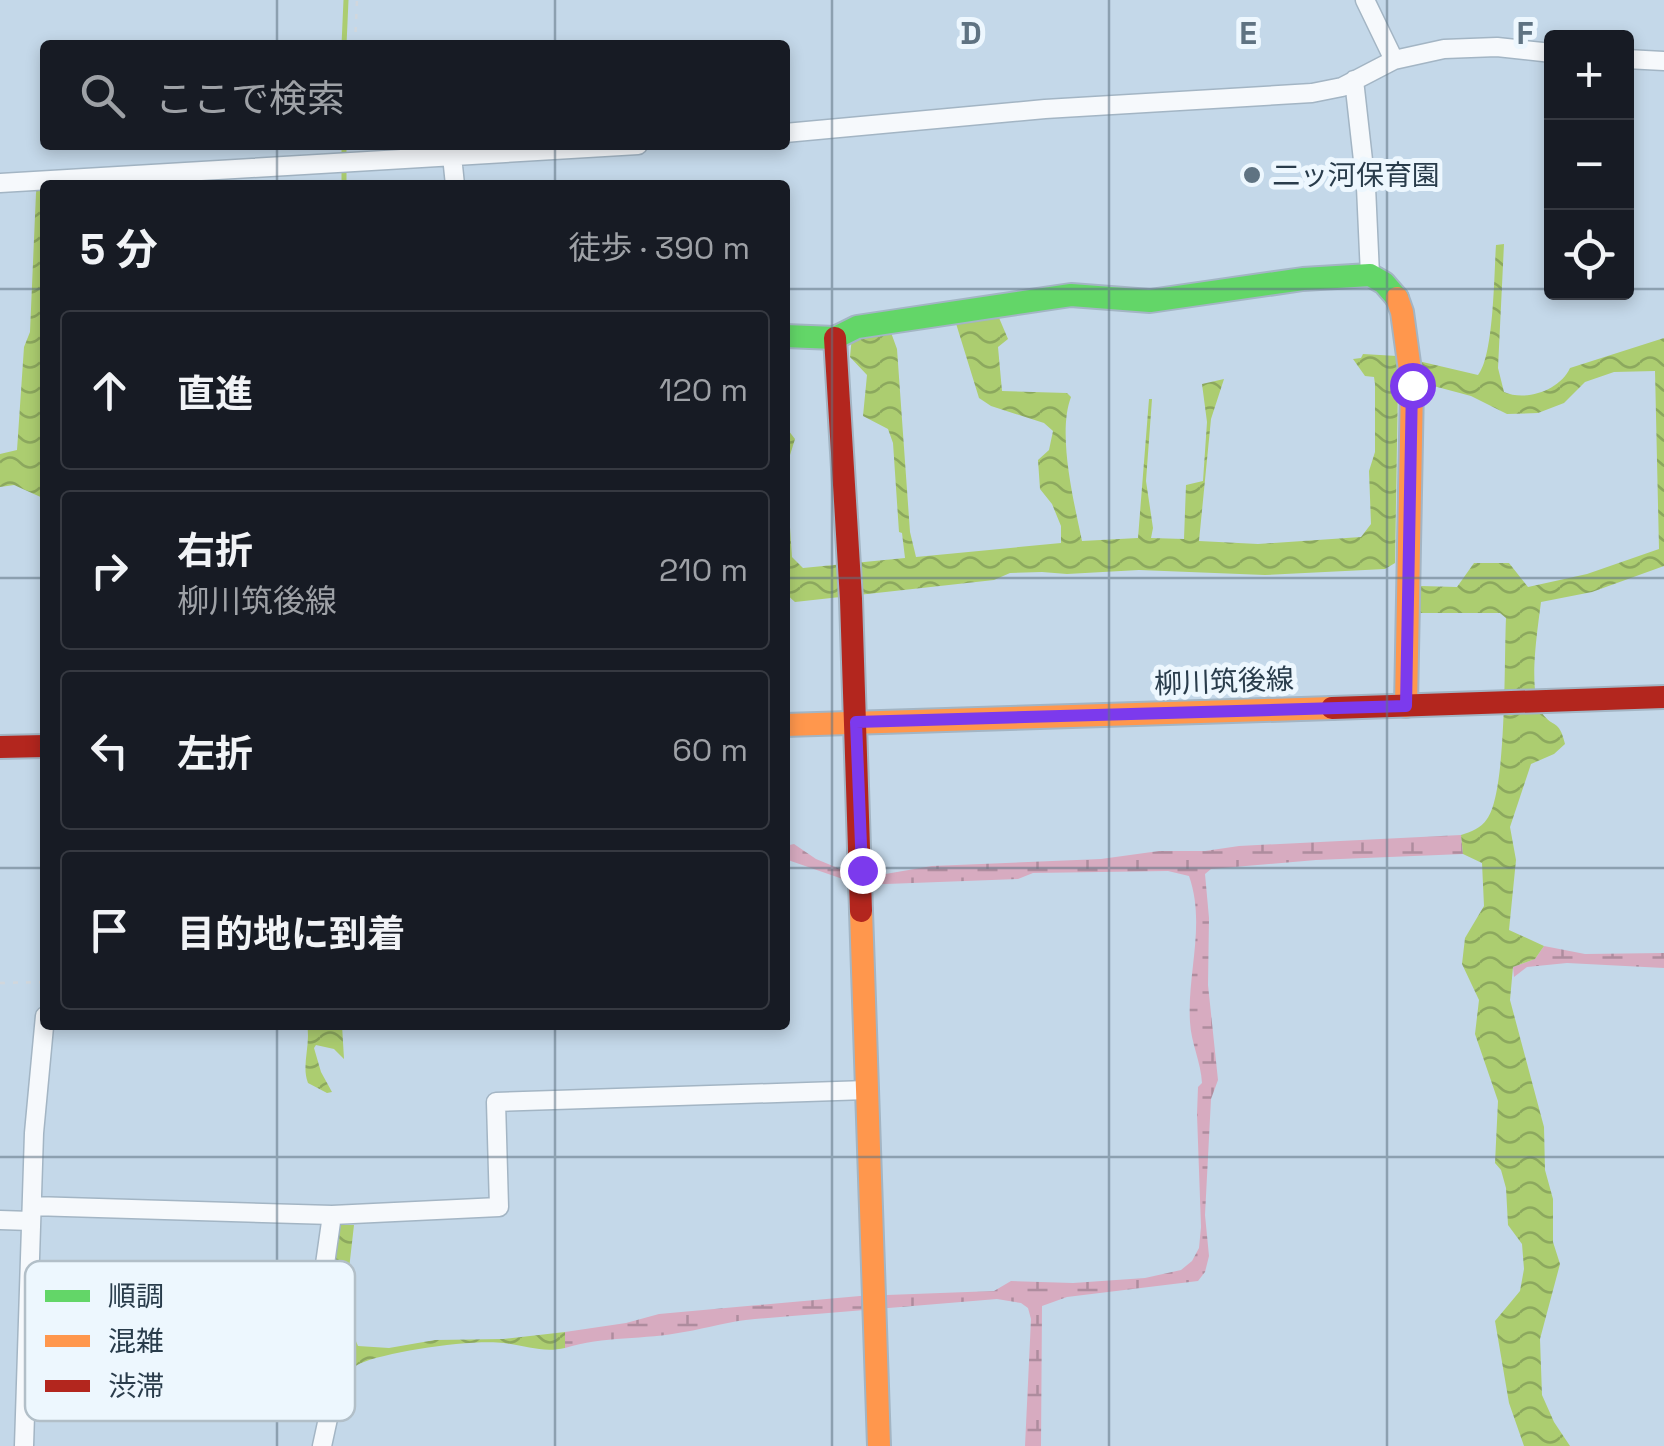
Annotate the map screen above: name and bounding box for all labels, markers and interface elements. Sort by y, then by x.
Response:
text: D [960,13,982,53]
text: E [1239,13,1257,53]
text: F [1516,13,1534,53]
map controls [1544,30,1634,300]
button: + [1544,30,1634,120]
search box [40,40,790,150]
icon: search [75,68,130,123]
text: ここで検索 [155,75,345,123]
button: − [1544,120,1634,210]
place label: 二ッ河保育園 [1272,157,1440,193]
marker: 二ッ河保育園 [1241,164,1263,186]
button: locate [1544,210,1634,300]
text: 5 分 [80,223,158,276]
text: 徒歩 · 390 m [568,228,750,268]
icon: ahead [82,363,137,418]
route start [1390,363,1436,409]
text: 直進 [177,370,253,418]
text: 120 m [659,370,748,410]
text: 右折 [177,527,253,575]
icon: right [82,543,137,598]
text: 210 m [659,550,748,590]
text: 柳川筑後線 [177,581,337,621]
street label: 柳川筑後線 [1153,661,1295,701]
icon: left [82,723,137,778]
text: 左折 [177,730,253,778]
text: 60 m [672,730,748,770]
route end [840,848,886,894]
icon: arrive [82,903,137,958]
text: 目的地に到着 [177,910,405,958]
legend [25,1261,355,1421]
text: 順調 [108,1278,164,1314]
text: 混雑 [108,1323,164,1359]
text: 渋滞 [108,1368,164,1404]

